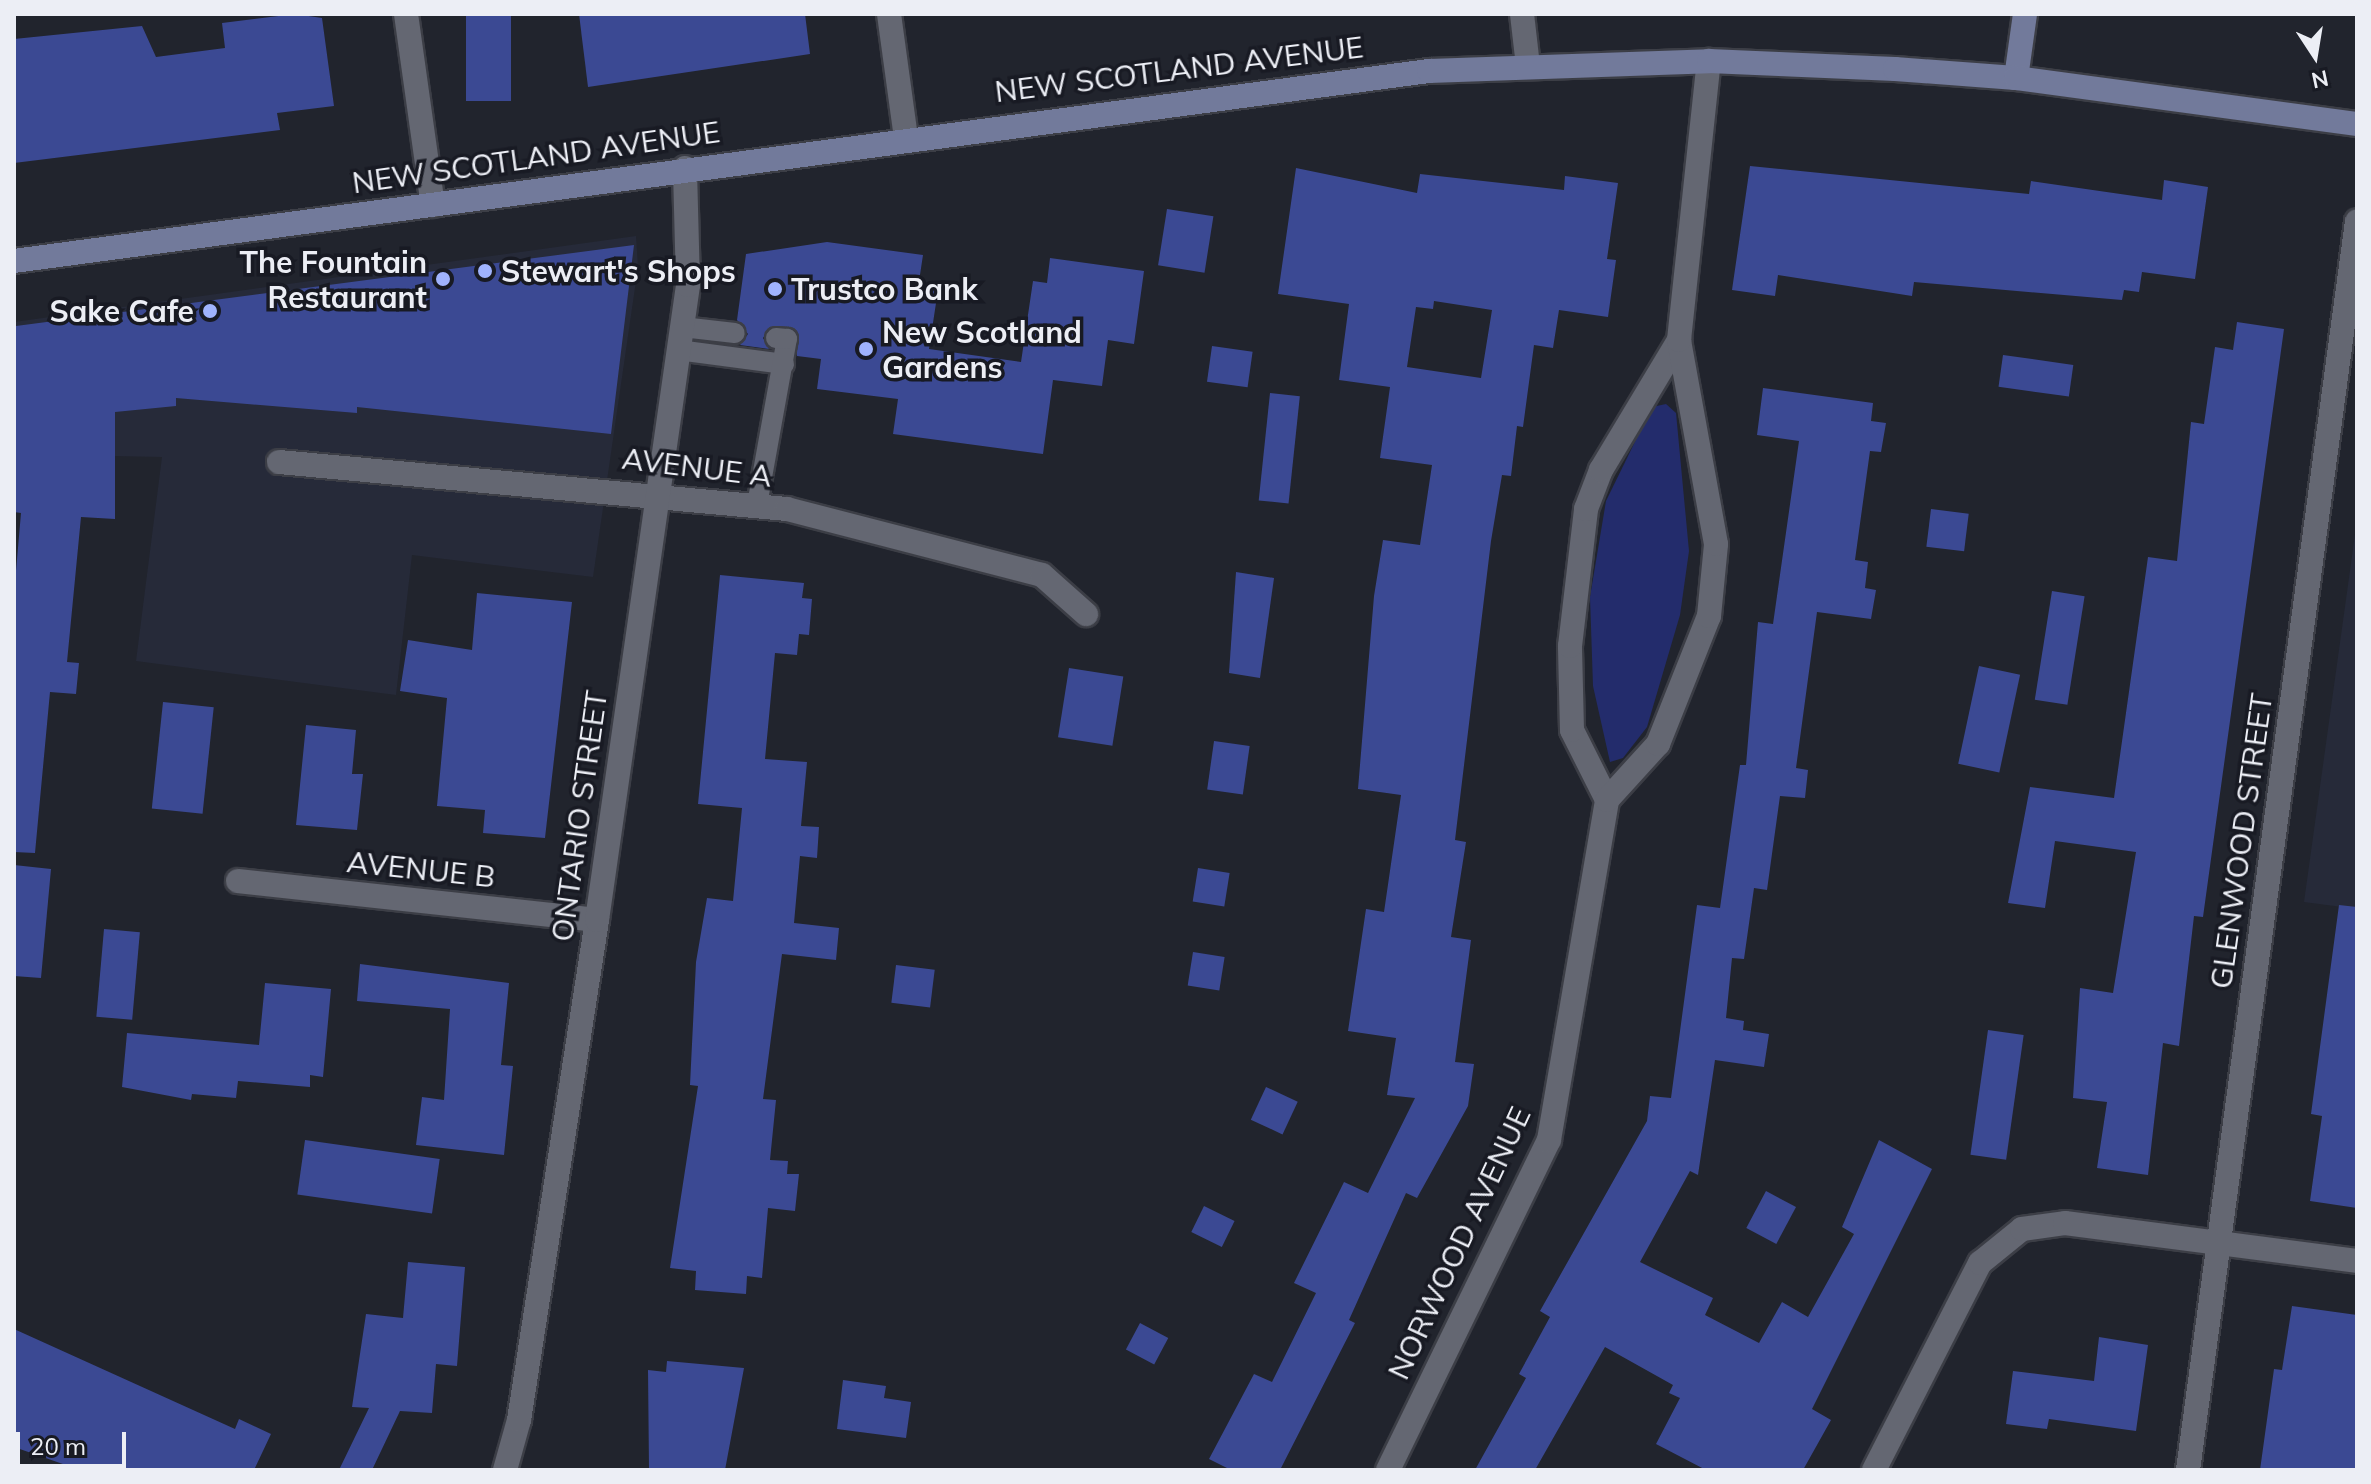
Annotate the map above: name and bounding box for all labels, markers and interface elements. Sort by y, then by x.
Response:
north arrow [2275,16,2355,96]
street label: NEW SCOTLAND AVENUE [993,29,1365,109]
text: N [2309,64,2331,95]
street label: NEW SCOTLAND AVENUE [350,113,722,201]
place label: The Fountain Restaurant [239,244,427,314]
place label: Stewart's Shops [501,253,736,289]
marker: Stewart's Shops [476,262,494,280]
marker: The Fountain Restaurant [434,270,452,288]
place label: Trustco Bank [791,271,978,307]
marker: Trustco Bank [766,280,784,298]
place label: Sake Cafe [49,293,194,329]
marker: Sake Cafe [201,302,219,320]
place label: New Scotland Gardens [882,314,1082,384]
marker: New Scotland Gardens [857,340,875,358]
street label: AVENUE A [620,440,774,494]
street label: ONTARIO STREET [544,688,614,944]
street label: GLENWOOD STREET [2202,691,2280,991]
street label: AVENUE B [345,843,497,895]
street label: NORWOOD AVENUE [1380,1101,1538,1385]
scale bar [20,1416,130,1466]
text: 20 m [30,1431,86,1461]

